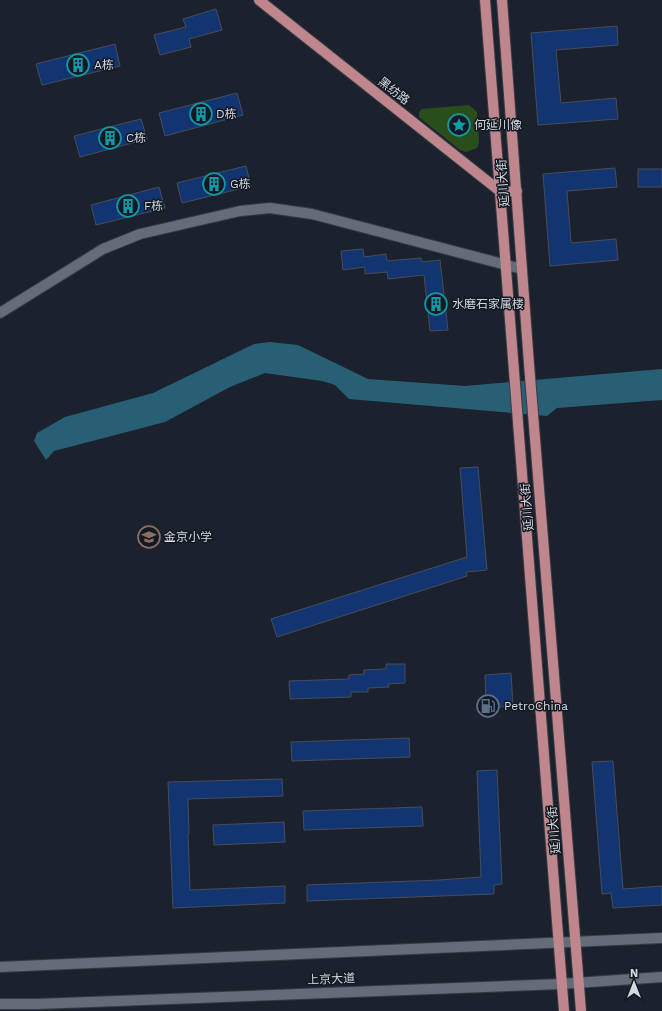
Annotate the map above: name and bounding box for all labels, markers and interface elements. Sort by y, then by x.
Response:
building icon: A栋 [65,52,91,78]
place label: A栋 [94,58,114,72]
street label: 黑纺路 [376,74,412,108]
building icon: D栋 [188,101,214,127]
place label: D栋 [216,107,237,121]
place icon: 何延川像 [446,112,472,138]
place label: 何延川像 [474,118,522,132]
building icon: C栋 [97,125,123,151]
place label: C栋 [126,131,146,145]
street label: 延川大街 [494,159,512,207]
building icon: G栋 [201,171,227,197]
place label: G栋 [230,177,251,191]
building icon: F栋 [115,193,141,219]
place label: F栋 [144,199,163,213]
building icon: 水磨石家属楼 [423,291,449,317]
place label: 水磨石家属楼 [452,297,524,311]
street label: 延川大街 [518,482,536,532]
school or university icon: 金京小学 [136,524,162,550]
place label: 金京小学 [164,530,212,544]
fuel station icon: PetroChina [475,693,501,719]
place label: PetroChina [504,699,568,713]
street label: 延川大街 [545,805,563,855]
north arrow [614,963,654,1003]
text: N [630,967,638,980]
street label: 上京大道 [307,971,355,987]

